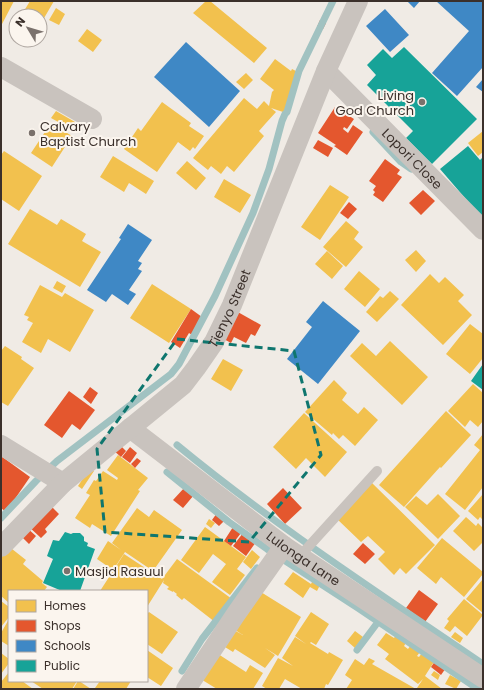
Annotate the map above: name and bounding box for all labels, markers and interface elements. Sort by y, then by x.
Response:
north arrow [8,8,48,48]
text: N [11,14,29,30]
place label: Living God Church [336,86,414,120]
marker: Living God Church [417,97,427,107]
place label: Calvary Baptist Church [40,117,136,151]
street label: Lopori Close [378,124,447,193]
marker: Calvary Baptist Church [27,128,37,138]
street label: Tienyo Street [203,266,255,352]
street label: Lulonga Lane [262,526,344,590]
place label: Masjid Rasuul [75,562,164,581]
marker: Masjid Rasuul [62,566,72,576]
legend [8,590,148,682]
text: Homes [44,597,86,614]
text: Shops [44,617,81,634]
text: Schools [44,637,91,654]
text: Public [44,657,80,674]

